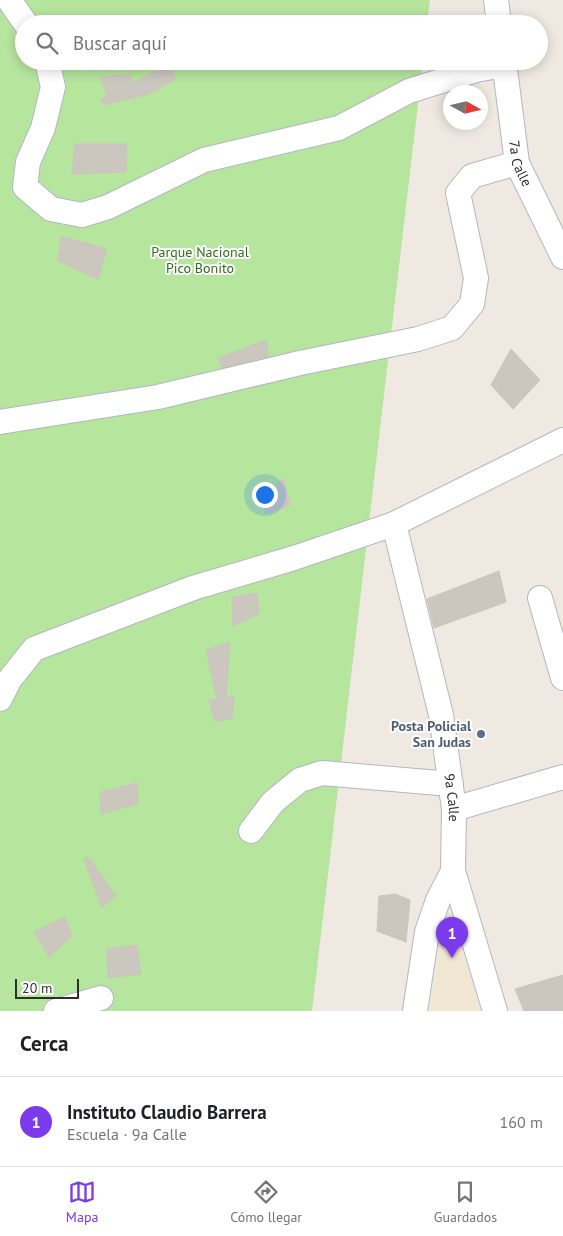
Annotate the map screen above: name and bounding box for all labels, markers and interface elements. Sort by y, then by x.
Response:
search box [15,15,548,70]
icon: search [33,29,61,57]
text: Buscar aquí [73,31,167,55]
north arrow [443,85,488,130]
street label: 7a Calle [505,139,536,189]
park label: Parque Nacional Pico Bonito [151,243,249,277]
your location [252,482,278,508]
place label: Posta Policial San Judas [391,717,472,751]
marker: Posta Policial San Judas [475,728,487,740]
street label: 9a Calle [440,772,463,822]
pin: 1 [436,917,468,958]
scale bar [15,976,79,999]
text: 20 m [22,979,52,997]
text: Cerca [20,1030,69,1057]
text: Instituto Claudio Barrera [67,1100,267,1124]
text: 1 [31,1112,41,1132]
text: 160 m [500,1112,543,1132]
text: Escuela · 9a Calle [67,1124,187,1144]
tab: Mapa [66,1178,98,1226]
tab: Cómo llegar [230,1178,302,1226]
tab: Guardados [434,1178,497,1226]

